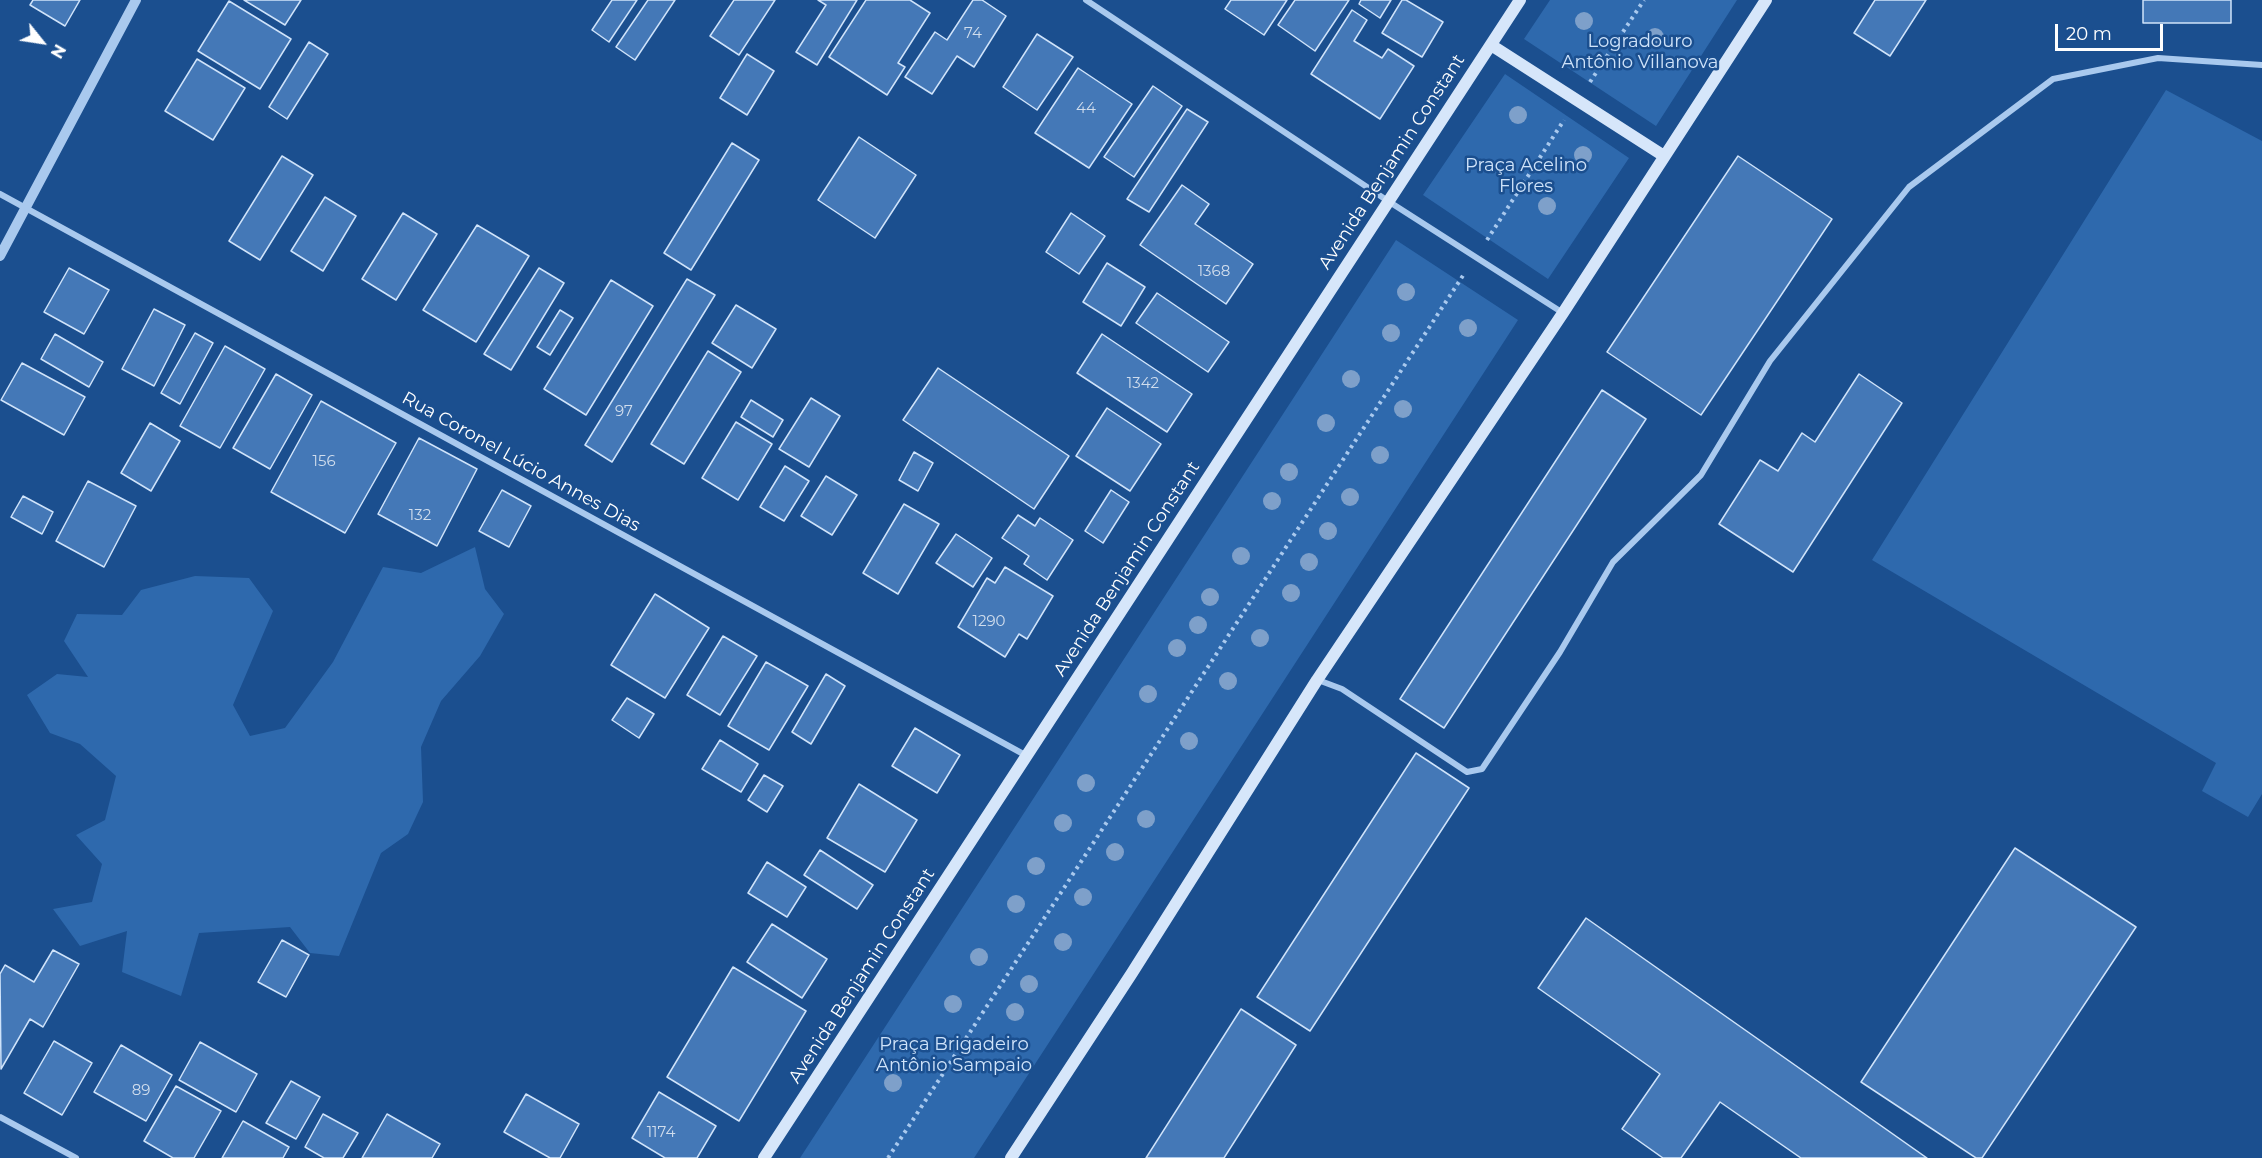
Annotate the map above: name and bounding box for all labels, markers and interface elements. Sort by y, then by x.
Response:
north arrow [12,12,72,72]
scale bar [2058,12,2166,50]
text: 20 m [2066,23,2112,45]
house number: 74 [964,25,982,43]
park label: Logradouro Antônio Villanova [1562,31,1718,74]
text: N [47,41,69,62]
street label: Avenida Benjamin Constant [1314,50,1470,274]
house number: 44 [1076,100,1096,118]
park label: Praça Acelino Flores [1465,155,1587,198]
house number: 1368 [1198,263,1230,281]
house number: 1342 [1127,375,1159,393]
street label: Rua Coronel Lúcio Annes Dias [398,387,644,537]
house number: 97 [615,403,633,421]
house number: 156 [312,453,336,471]
street label: Avenida Benjamin Constant [1049,457,1205,681]
house number: 132 [409,507,431,525]
house number: 1290 [973,613,1005,631]
street label: Avenida Benjamin Constant [784,864,940,1088]
park label: Praça Brigadeiro Antônio Sampaio [876,1034,1032,1076]
house number: 89 [132,1082,150,1100]
house number: 1174 [647,1124,675,1142]

